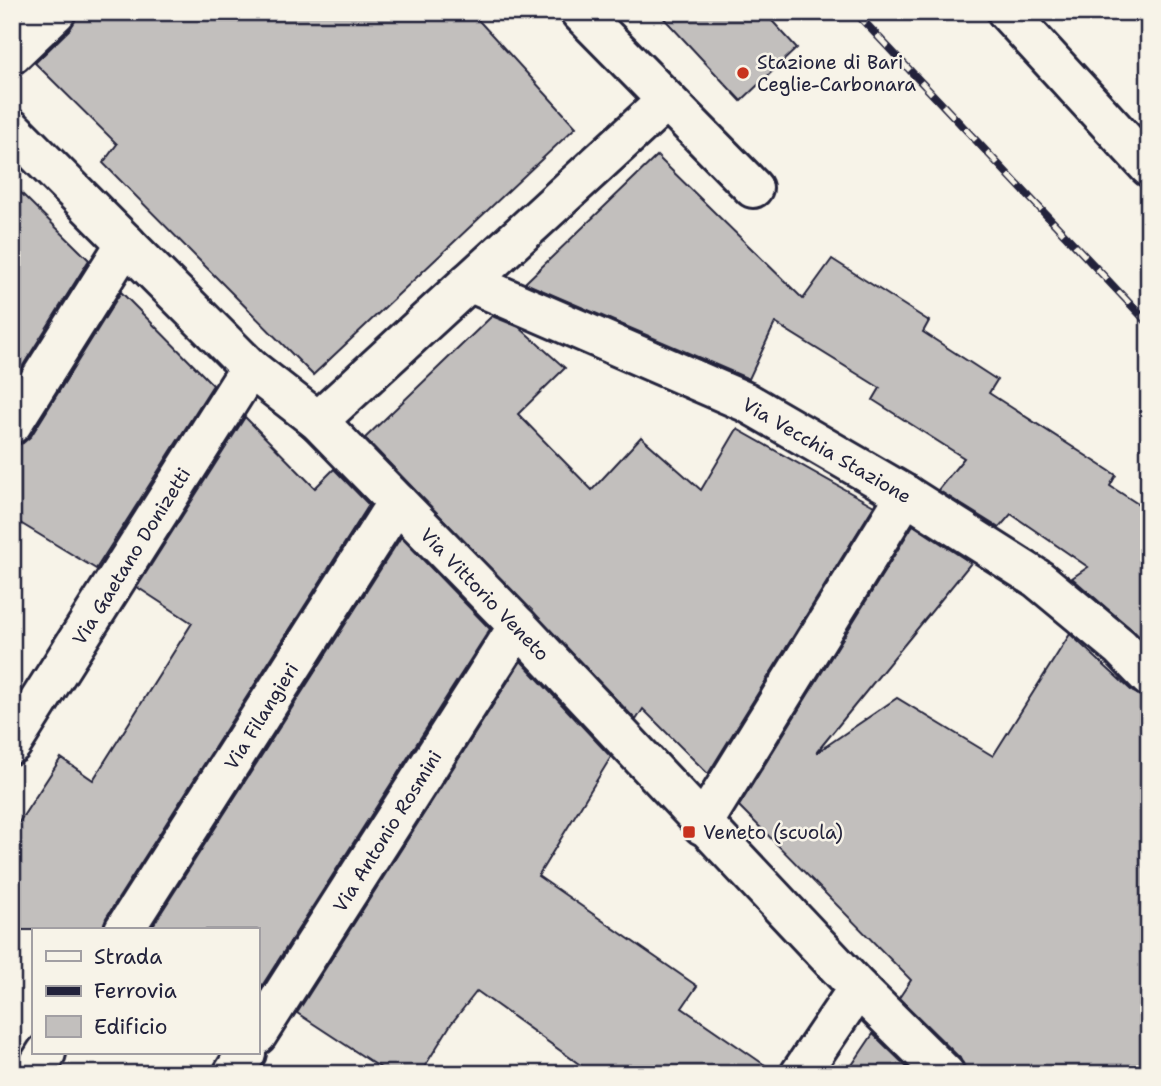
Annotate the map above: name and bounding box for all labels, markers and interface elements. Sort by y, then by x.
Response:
place label: Stazione di Bari Ceglie-Carbonara [757,50,916,97]
marker: Stazione di Bari Ceglie-Carbonara [735,65,751,81]
street label: Via Vecchia Stazione [738,392,916,509]
street label: Via Gaetano Donizetti [67,463,196,650]
street label: Via Vittorio Veneto [415,522,555,666]
street label: Via Filangieri [219,658,304,774]
street label: Via Antonio Rosmini [327,746,447,917]
place label: Veneto (scuola) [703,820,843,845]
marker: Veneto (scuola) [681,824,697,840]
legend [32,928,259,1054]
text: Strada [94,943,162,971]
text: Ferrovia [94,977,177,1005]
text: Edificio [94,1013,167,1041]

